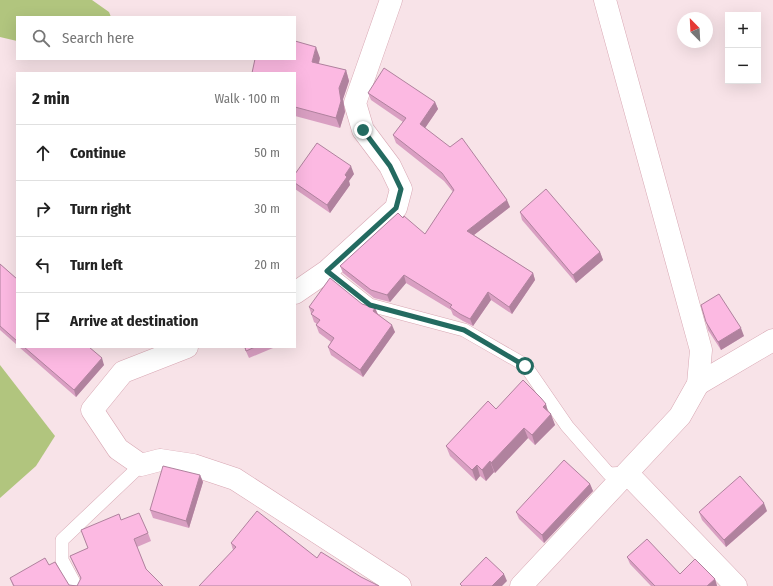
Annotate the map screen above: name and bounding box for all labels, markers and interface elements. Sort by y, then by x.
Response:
north arrow [677,12,713,48]
map controls [725,12,761,84]
button: + [725,12,761,48]
search box [16,16,296,60]
icon: search [30,27,52,49]
text: Search here [62,29,134,47]
button: − [725,48,761,84]
text: 2 min [32,88,70,109]
text: Walk · 100 m [214,91,280,106]
route end [354,121,372,139]
icon: ahead [32,142,54,164]
text: Continue [70,144,126,162]
text: 50 m [254,145,280,160]
icon: right [32,198,54,220]
text: Turn right [70,200,131,218]
text: 30 m [254,201,280,216]
icon: left [32,254,54,276]
text: Turn left [70,256,123,274]
text: 20 m [254,257,280,272]
icon: arrive [32,310,54,332]
text: Arrive at destination [70,312,198,330]
route start [516,357,534,375]

